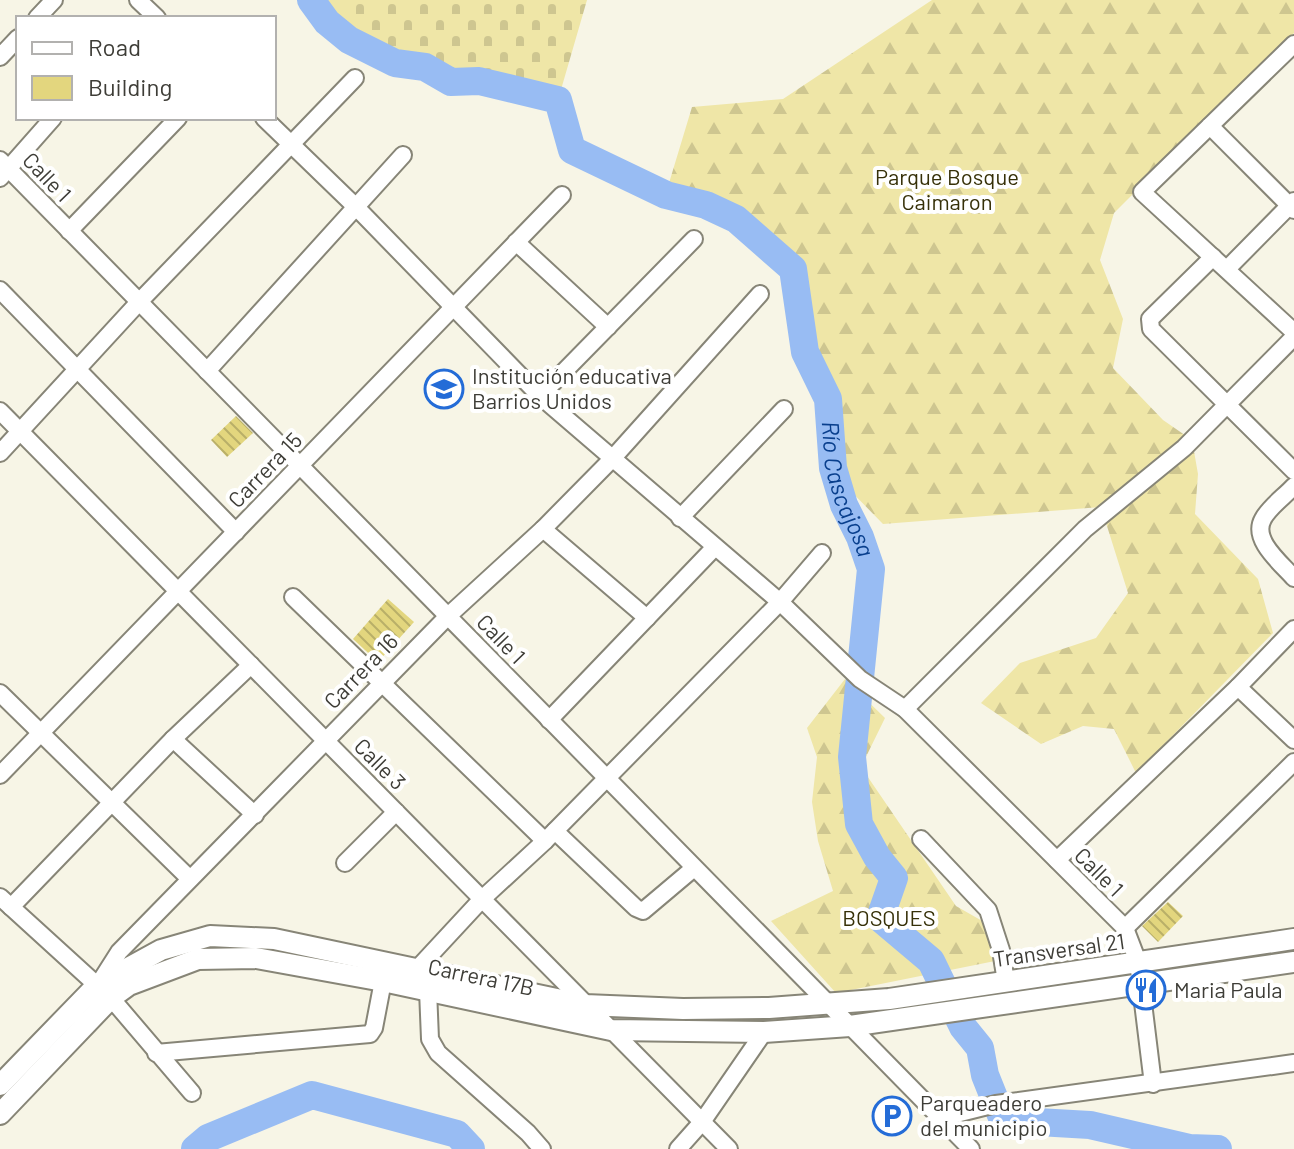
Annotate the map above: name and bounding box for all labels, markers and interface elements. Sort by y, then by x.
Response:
legend [16,16,276,120]
text: Road [88,32,141,61]
text: Building [88,72,172,101]
street label: Calle 1 [18,146,77,206]
park label: Parque Bosque Caimaron [875,163,1019,214]
place label: Institución educativa Barrios Unidos [472,362,672,413]
school or university icon: Institución educativa Barrios Unidos [423,368,465,410]
water label: Río Cascajosa [817,420,882,560]
street label: Carrera 15 [222,426,307,512]
street label: Calle 1 [472,608,531,668]
street label: Carrera 16 [318,627,403,713]
street label: Calle 3 [350,732,412,794]
street label: Calle 1 [1070,841,1130,901]
park label: BOSQUES [842,904,936,930]
street label: Transversal 21 [991,927,1126,971]
street label: Carrera 17B [426,952,537,1000]
restaurant icon: Maria Paula [1125,969,1167,1011]
place label: Maria Paula [1174,976,1283,1002]
place label: Parqueadero del municipio [920,1089,1047,1140]
parking icon: Parqueadero del municipio [871,1095,913,1137]

